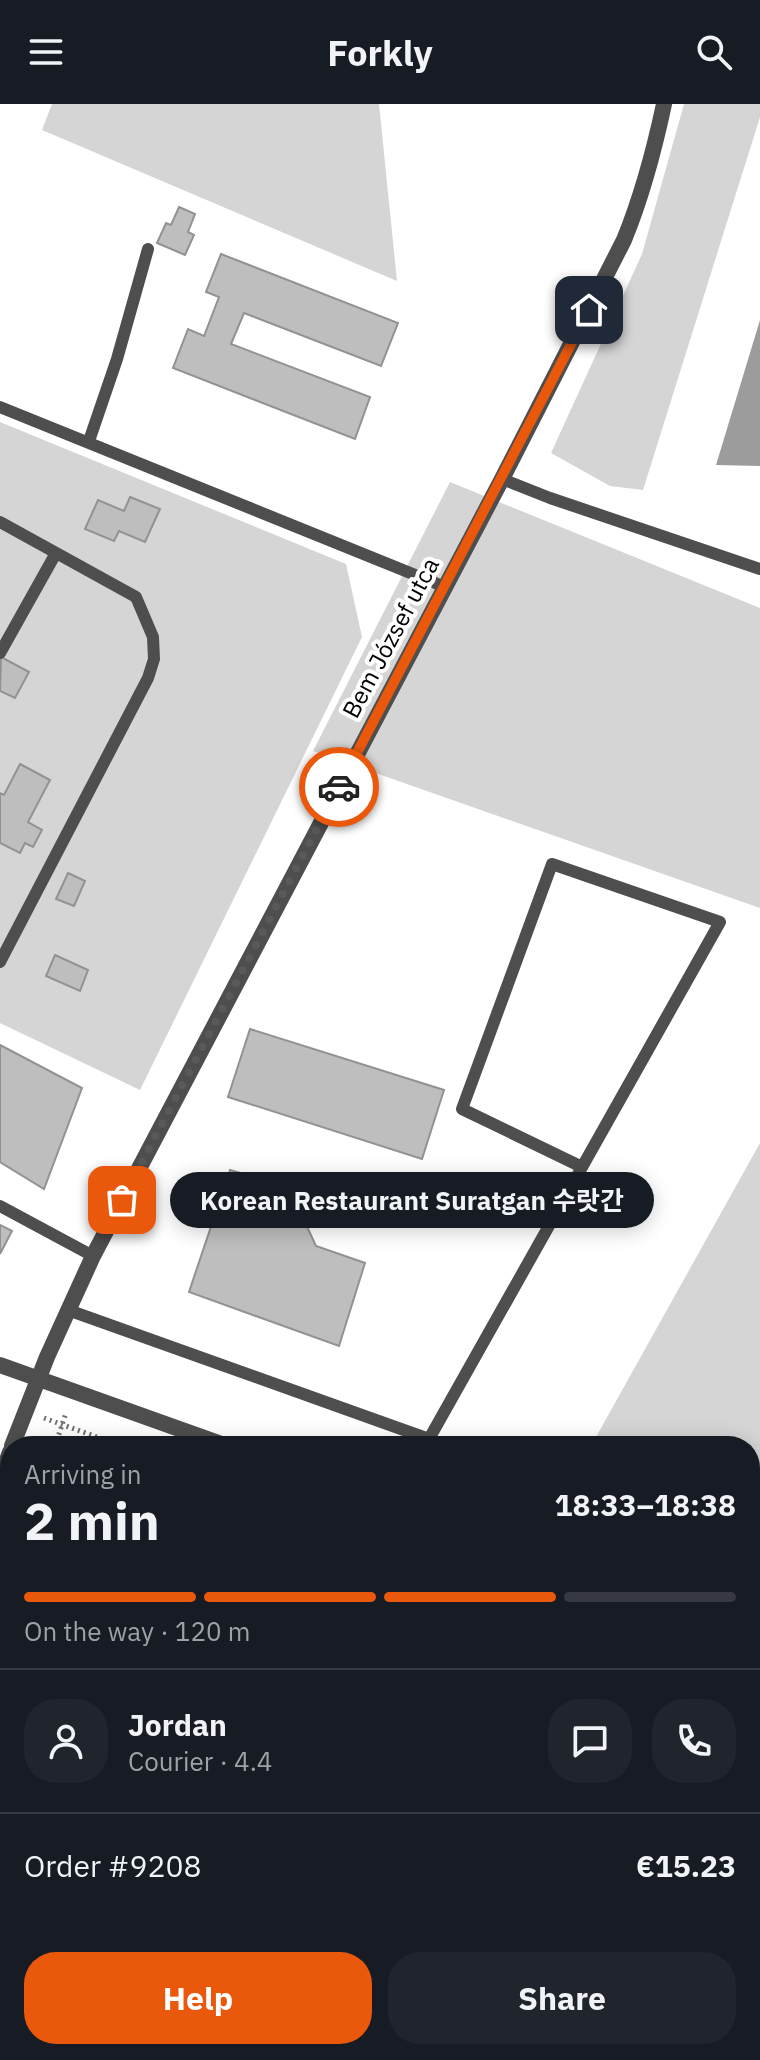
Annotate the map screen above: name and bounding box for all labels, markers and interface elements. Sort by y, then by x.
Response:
text: Forkly [327,29,433,76]
icon: menu [24,30,68,74]
icon: search [692,30,736,74]
pin [555,276,623,344]
icon: home [567,288,611,332]
street label: Bem József utca [334,552,446,723]
courier [299,747,379,827]
icon: car [317,765,361,809]
pin [88,1166,156,1234]
callout: Korean Restaurant Suratgan 수랏간 [170,1172,654,1228]
icon: bag [100,1178,144,1222]
text: Korean Restaurant Suratgan 수랏간 [200,1183,624,1217]
text: Arriving in [24,1457,141,1491]
text: 18:33–18:38 [555,1485,736,1524]
text: 2 min [24,1487,160,1554]
text: On the way · 120 m [24,1614,250,1648]
button: person [24,1699,108,1783]
button: chat [548,1699,632,1783]
button: phone [652,1699,736,1783]
text: Jordan [128,1705,227,1744]
text: Courier · 4.4 [128,1744,272,1778]
text: Order #9208 [24,1846,201,1885]
text: €15.23 [636,1846,736,1885]
button: Help [24,1952,372,2044]
button: Share [388,1952,736,2044]

